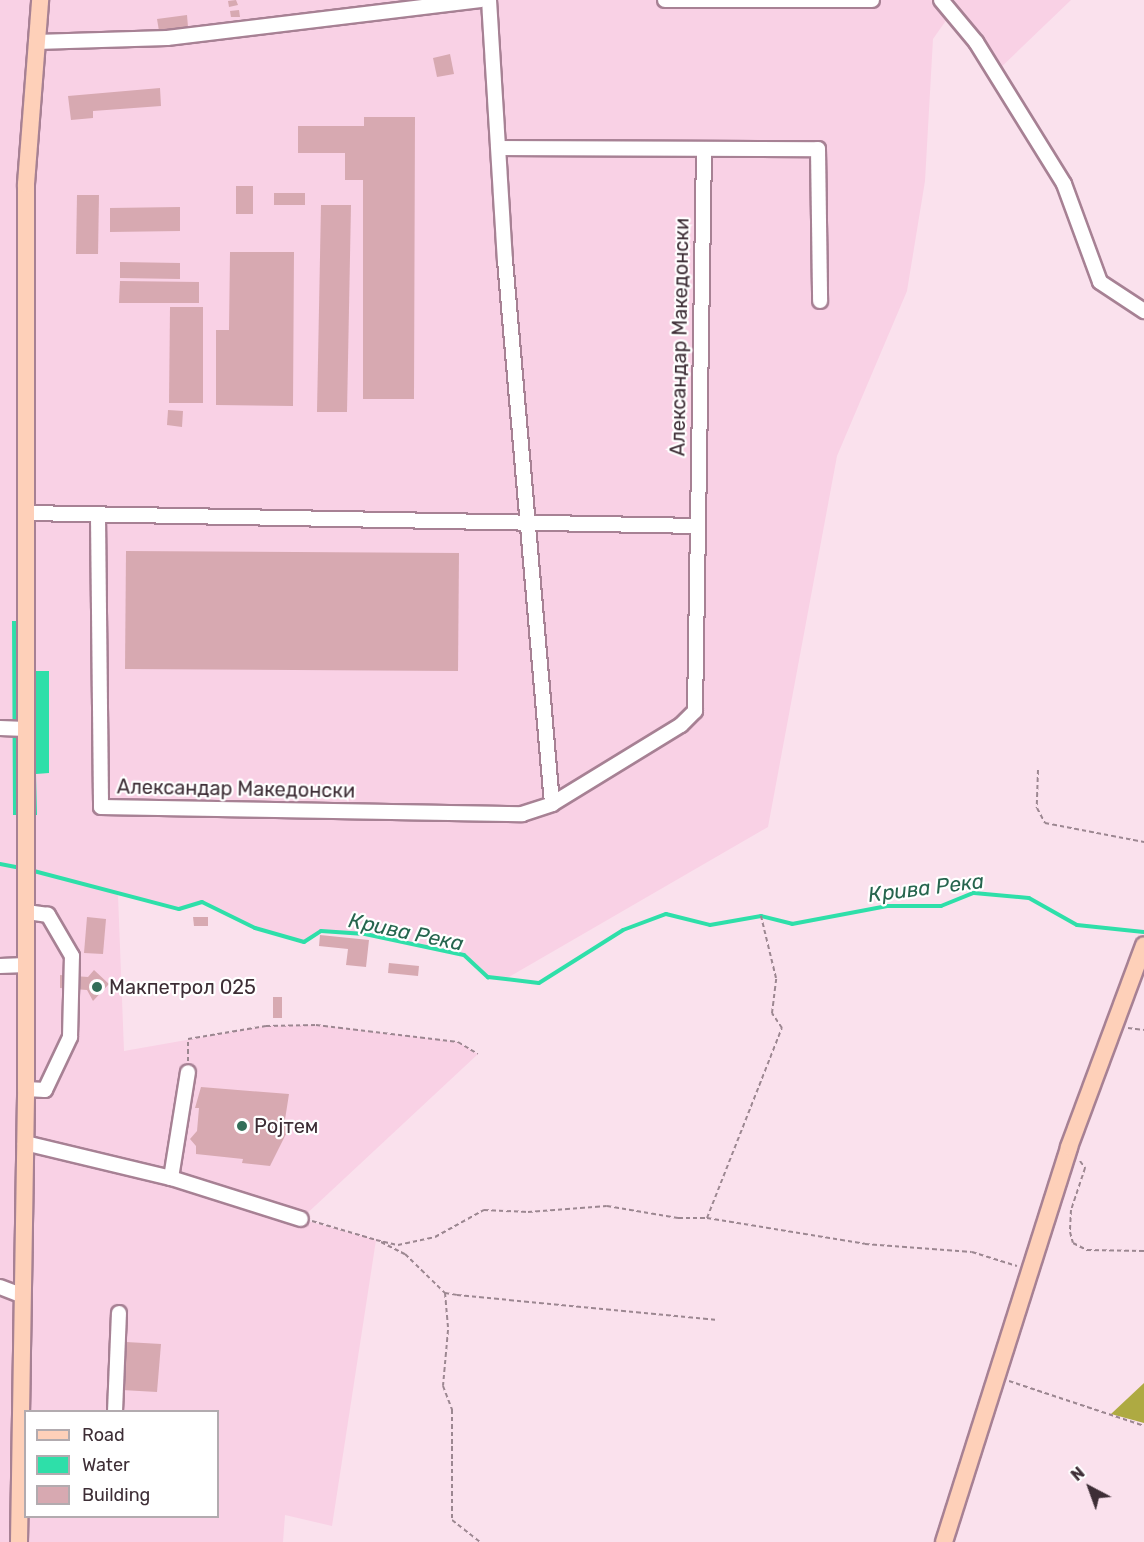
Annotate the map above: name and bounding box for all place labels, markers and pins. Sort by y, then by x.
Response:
place label: Макпетрол 025 [109,975,256,999]
marker: Макпетрол 025 [90,980,104,994]
place label: Ројтем [254,1114,318,1138]
marker: Ројтем [235,1119,249,1133]

